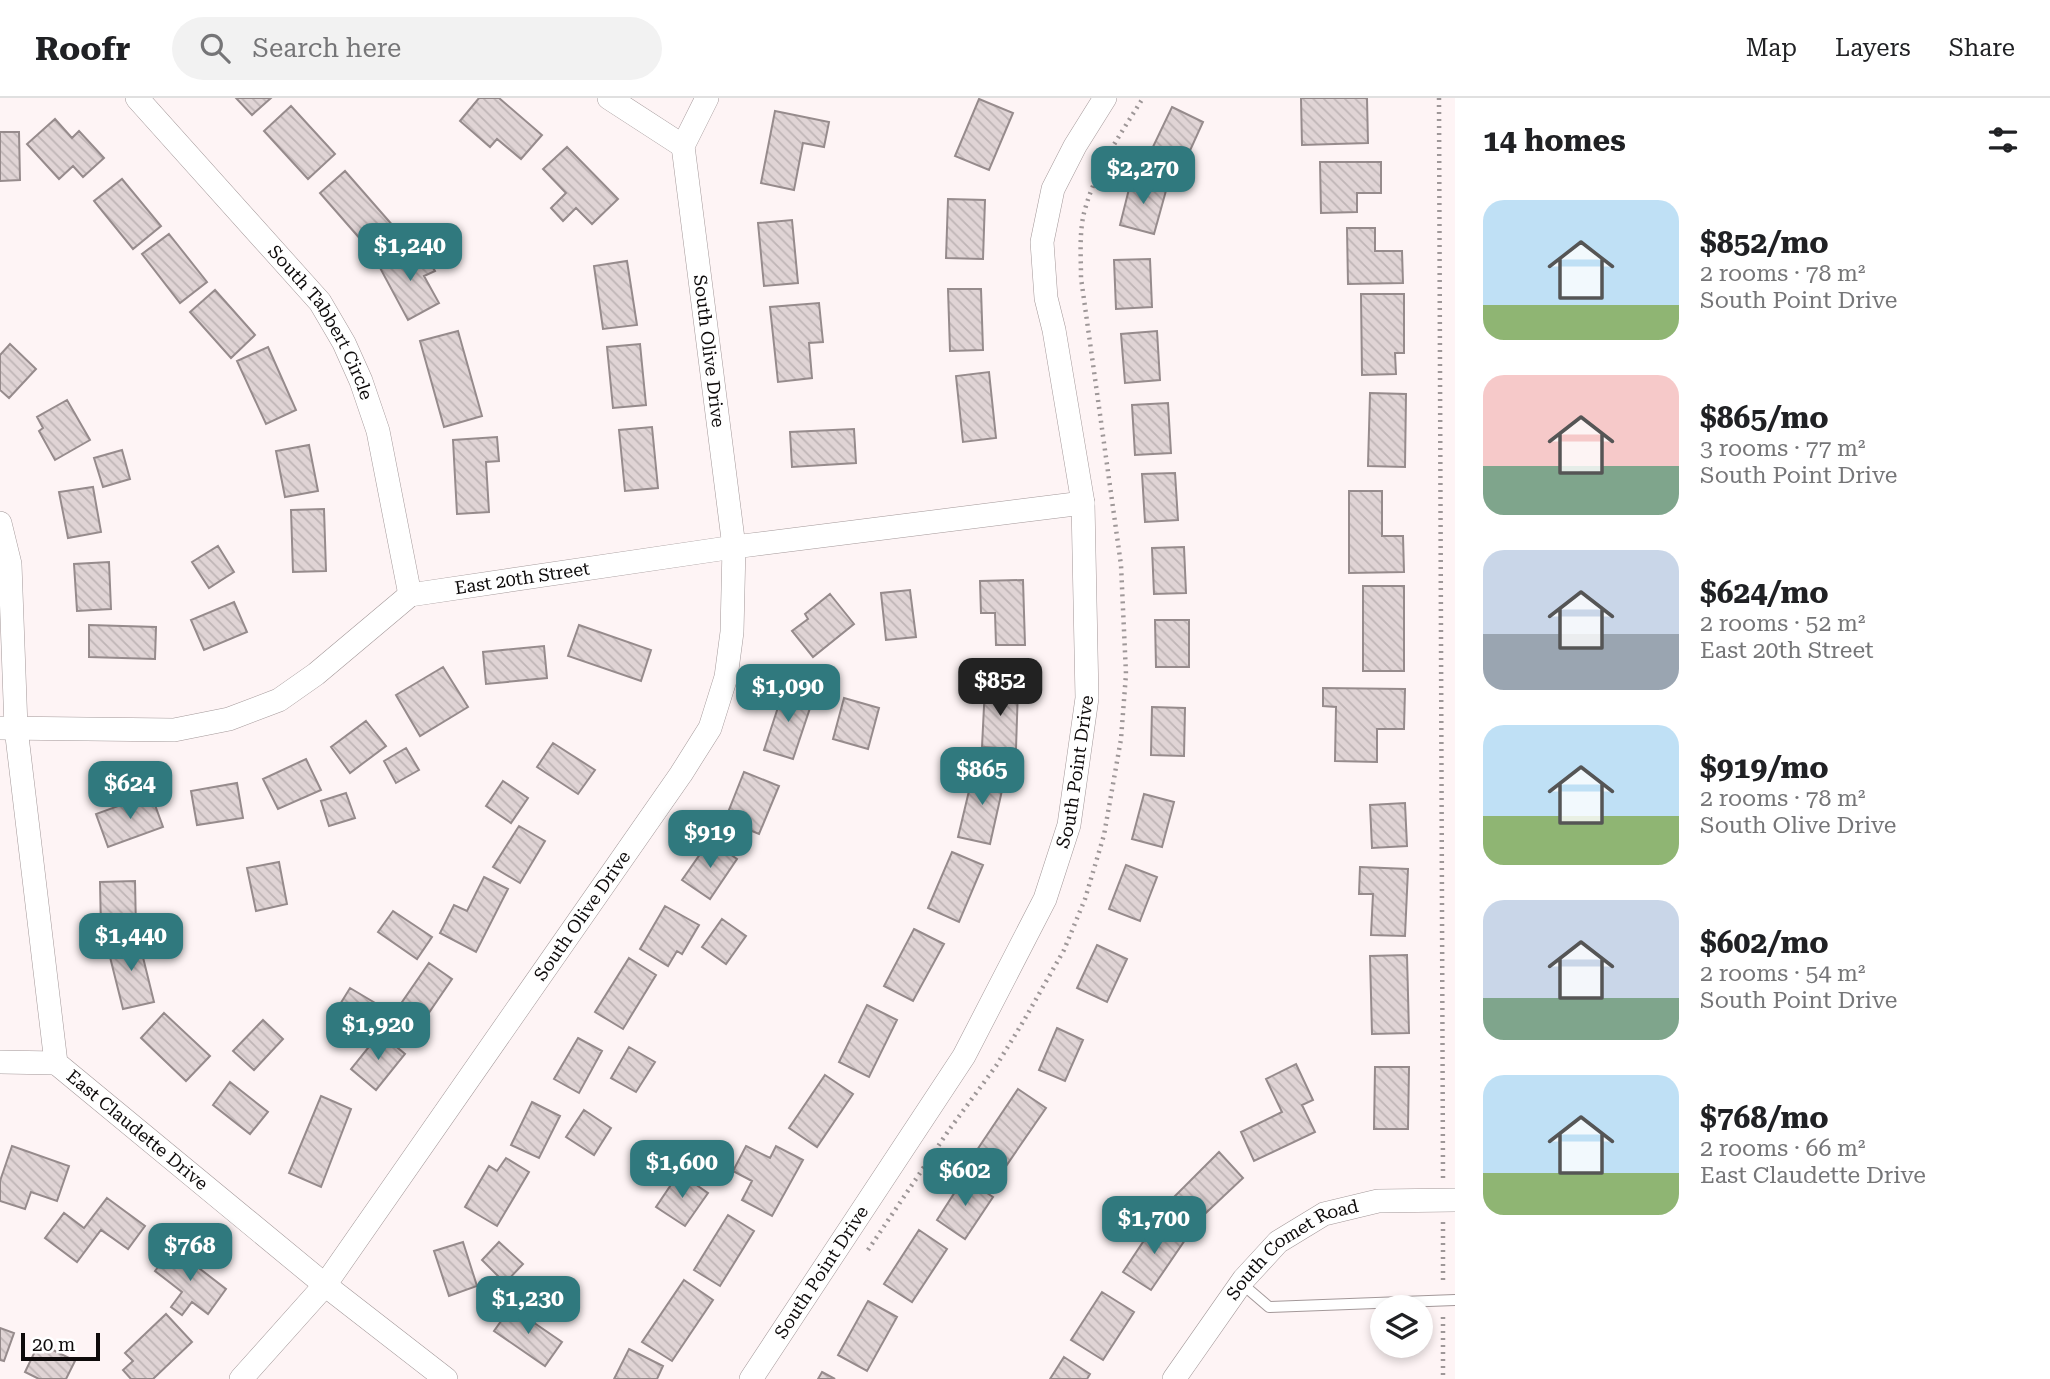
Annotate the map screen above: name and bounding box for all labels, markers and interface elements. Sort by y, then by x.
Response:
search box [172,17,662,80]
text: Roofr [35,29,130,68]
icon: search [196,29,234,67]
text: Search here [252,33,401,63]
text: Map [1746,34,1797,62]
text: Layers [1835,34,1911,62]
text: Share [1949,34,2015,62]
icon: filters [1984,121,2022,159]
text: 14 homes [1483,123,1626,158]
pin: $2,270 [1086,146,1200,206]
text: $2,270 [1107,155,1179,182]
pin: $1,240 [353,223,467,283]
text: $852/mo [1700,225,1829,260]
icon: home [1539,228,1623,312]
text: $1,240 [374,232,446,259]
street label: South Tabbert Circle [264,241,378,403]
text: 2 rooms · 78 m² [1700,260,1866,287]
street label: South Olive Drive [690,273,729,429]
text: South Point Drive [1700,287,1897,314]
text: $865/mo [1700,400,1829,435]
icon: home [1539,403,1623,487]
text: 3 rooms · 77 m² [1700,435,1866,462]
text: South Point Drive [1700,462,1897,489]
street label: East 20th Street [453,557,591,598]
text: $624/mo [1700,575,1829,610]
icon: home [1539,578,1623,662]
text: 2 rooms · 52 m² [1700,610,1866,637]
text: East 20th Street [1700,637,1874,664]
pin: $852 [959,658,1041,718]
pin: $1,090 [731,664,845,724]
text: $852 [974,667,1026,694]
text: $1,090 [752,673,824,700]
street label: South Point Drive [1051,694,1097,851]
pin: $865 [941,748,1023,807]
text: $919/mo [1700,750,1829,785]
icon: home [1539,753,1623,837]
text: $865 [956,756,1008,783]
pin: $624 [89,762,171,821]
text: $624 [104,770,156,797]
text: 2 rooms · 78 m² [1700,785,1866,812]
pin: $919 [669,810,751,870]
text: South Olive Drive [1700,812,1896,839]
text: $919 [684,819,736,846]
street label: South Olive Drive [529,846,634,985]
pin: $1,440 [74,914,188,973]
text: $1,440 [95,922,167,949]
text: $602/mo [1700,925,1829,960]
icon: home [1539,928,1623,1012]
text: 2 rooms · 54 m² [1700,960,1866,987]
text: South Point Drive [1700,987,1897,1014]
pin: $1,920 [321,1002,435,1062]
text: $1,920 [342,1011,414,1038]
street label: East Claudette Drive [63,1065,213,1194]
text: $768/mo [1700,1100,1829,1135]
icon: home [1539,1103,1623,1187]
text: 2 rooms · 66 m² [1700,1135,1866,1162]
pin: $1,600 [625,1140,739,1200]
pin: $602 [924,1148,1006,1208]
text: $1,600 [646,1149,718,1176]
text: $602 [939,1157,991,1184]
text: East Claudette Drive [1700,1162,1926,1189]
street label: South Comet Road [1222,1195,1361,1304]
pin: $1,700 [1097,1196,1211,1256]
street label: South Point Drive [770,1201,872,1342]
text: $1,700 [1118,1205,1190,1232]
pin: $768 [149,1224,231,1283]
text: $768 [164,1232,216,1259]
pin: $1,230 [471,1276,585,1336]
text: $1,230 [492,1285,564,1312]
map controls [1370,1295,1433,1358]
button: layers [1370,1295,1433,1358]
scale bar [21,1330,100,1362]
text: 20 m [32,1333,75,1356]

